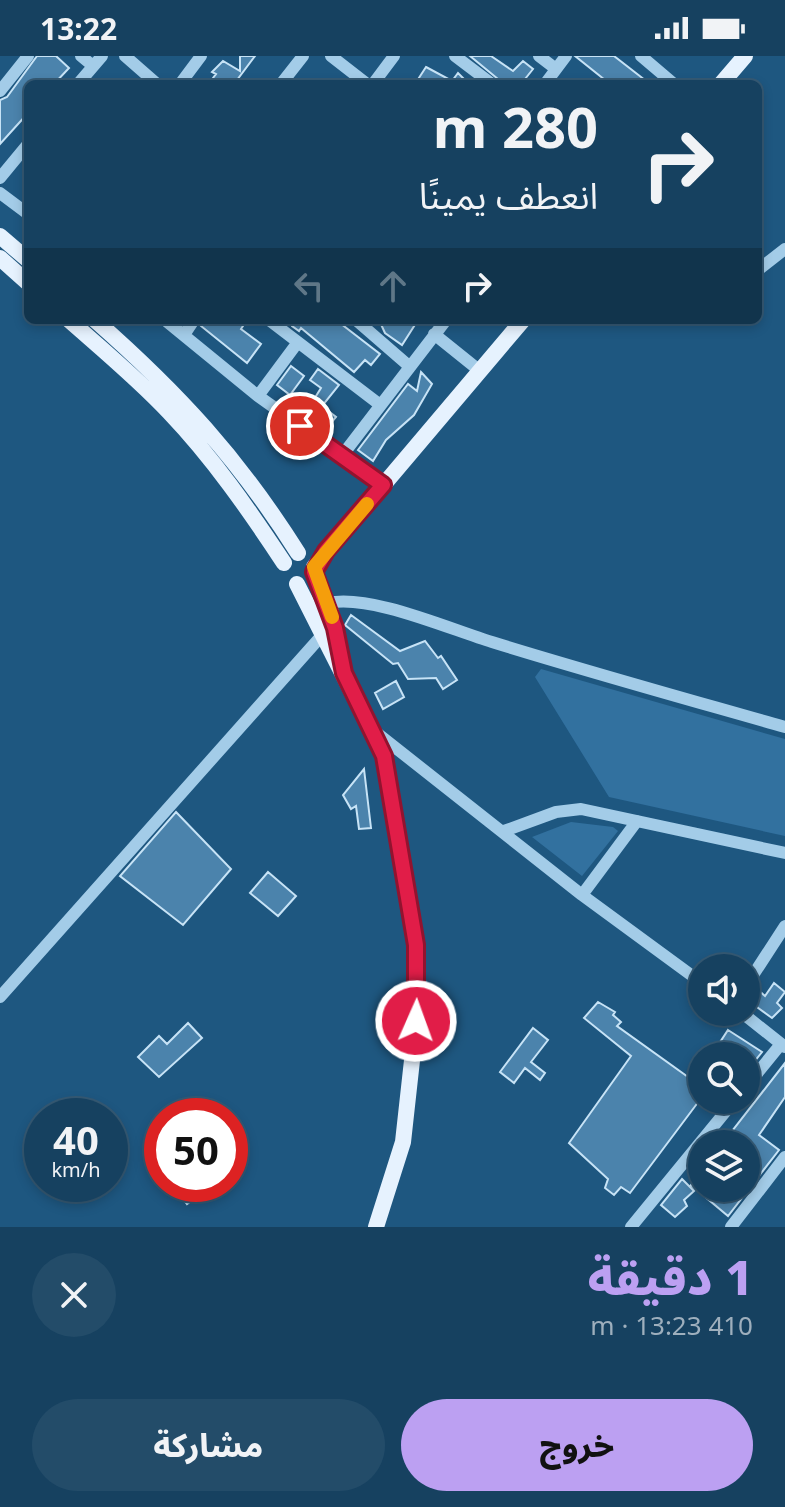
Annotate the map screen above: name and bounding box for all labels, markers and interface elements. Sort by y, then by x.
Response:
text: 13:22 [40,8,117,49]
text: 280 m [433,88,598,164]
icon: right [626,112,730,216]
text: انعطف يمينًا [419,171,598,220]
icon: left [287,264,331,308]
icon: ahead [371,264,415,308]
icon: right [455,264,499,308]
pin [266,392,334,460]
icon: arrive [278,404,322,448]
map controls [688,954,760,1202]
button: sound [688,954,760,1026]
position arrow [374,979,458,1063]
button: search [688,1042,760,1114]
speed limit sign: 50 [144,1098,248,1202]
text: 40 [53,1112,99,1167]
button: layers [688,1130,760,1202]
text: km/h [51,1156,101,1183]
text: 1 دقيقة [587,1244,753,1309]
button: close [32,1253,116,1337]
text: 410 m · 13:23 [590,1307,753,1343]
button: مشاركة [32,1399,385,1491]
button: خروج [401,1399,753,1491]

